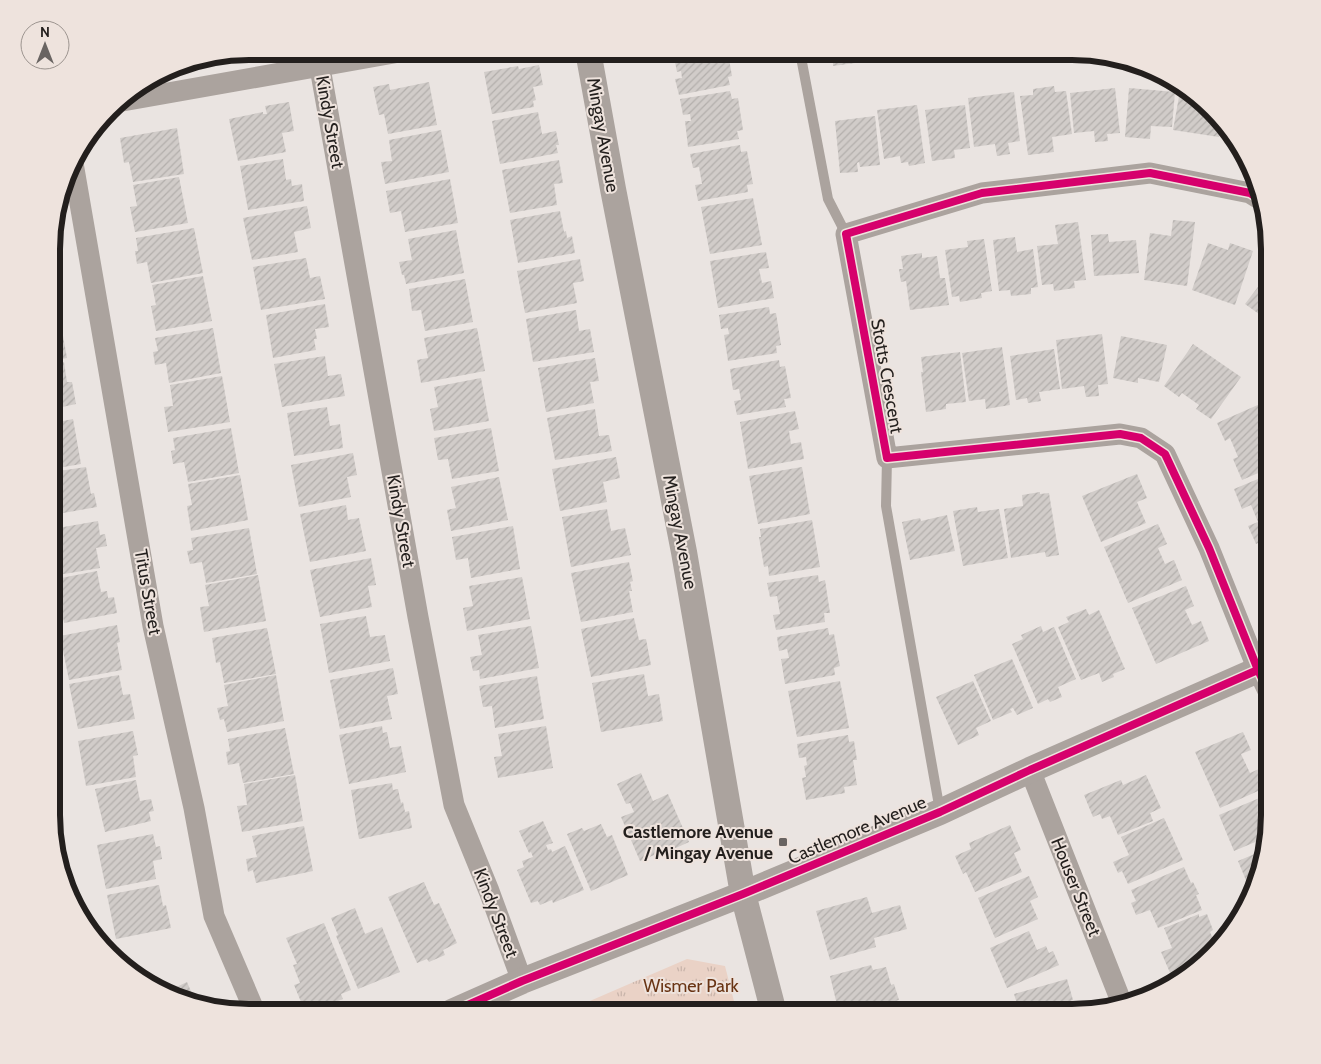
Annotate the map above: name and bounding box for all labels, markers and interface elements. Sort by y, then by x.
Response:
north arrow [20,20,70,70]
text: N [40,23,50,41]
street label: Kindy Street [311,74,349,170]
street label: Mingay Avenue [582,76,624,194]
street label: Stotts Crescent [866,317,908,435]
street label: Kindy Street [382,473,420,569]
street label: Mingay Avenue [658,473,702,591]
street label: Titus Street [130,547,166,637]
street label: Castlemore Avenue [785,791,929,869]
place label: Castlemore Avenue / Mingay Avenue [623,821,773,864]
street label: Houser Street [1046,834,1106,940]
marker: Castlemore Avenue / Mingay Avenue [777,836,789,848]
street label: Kindy Street [469,865,523,961]
park label: Wismer Park [643,975,740,997]

